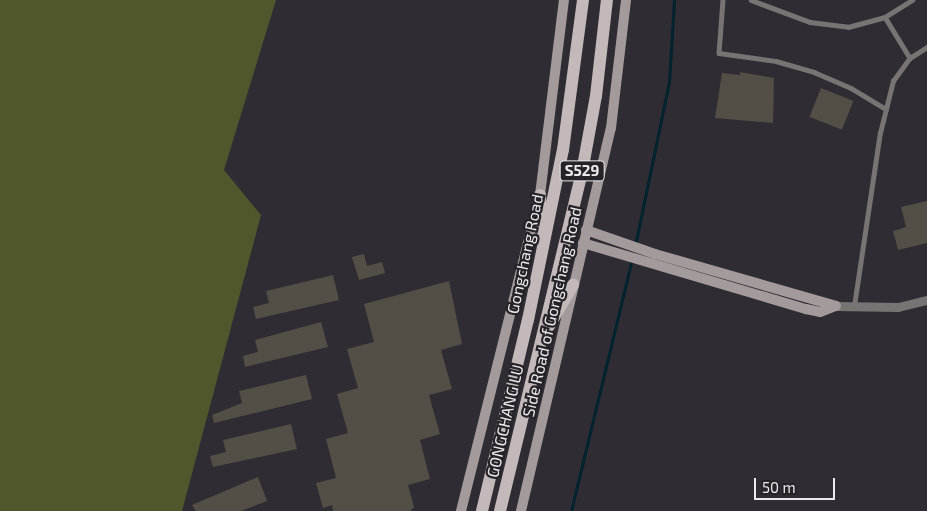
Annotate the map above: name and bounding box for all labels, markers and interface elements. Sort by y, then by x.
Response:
road number: S529 [560,158,604,184]
street label: Gongchang Road [503,192,547,316]
street label: Side Road of Gongchang Road [518,205,586,419]
street label: GONGCHANG LU [483,363,527,479]
scale bar [757,468,838,500]
text: 50 m [762,478,796,496]

